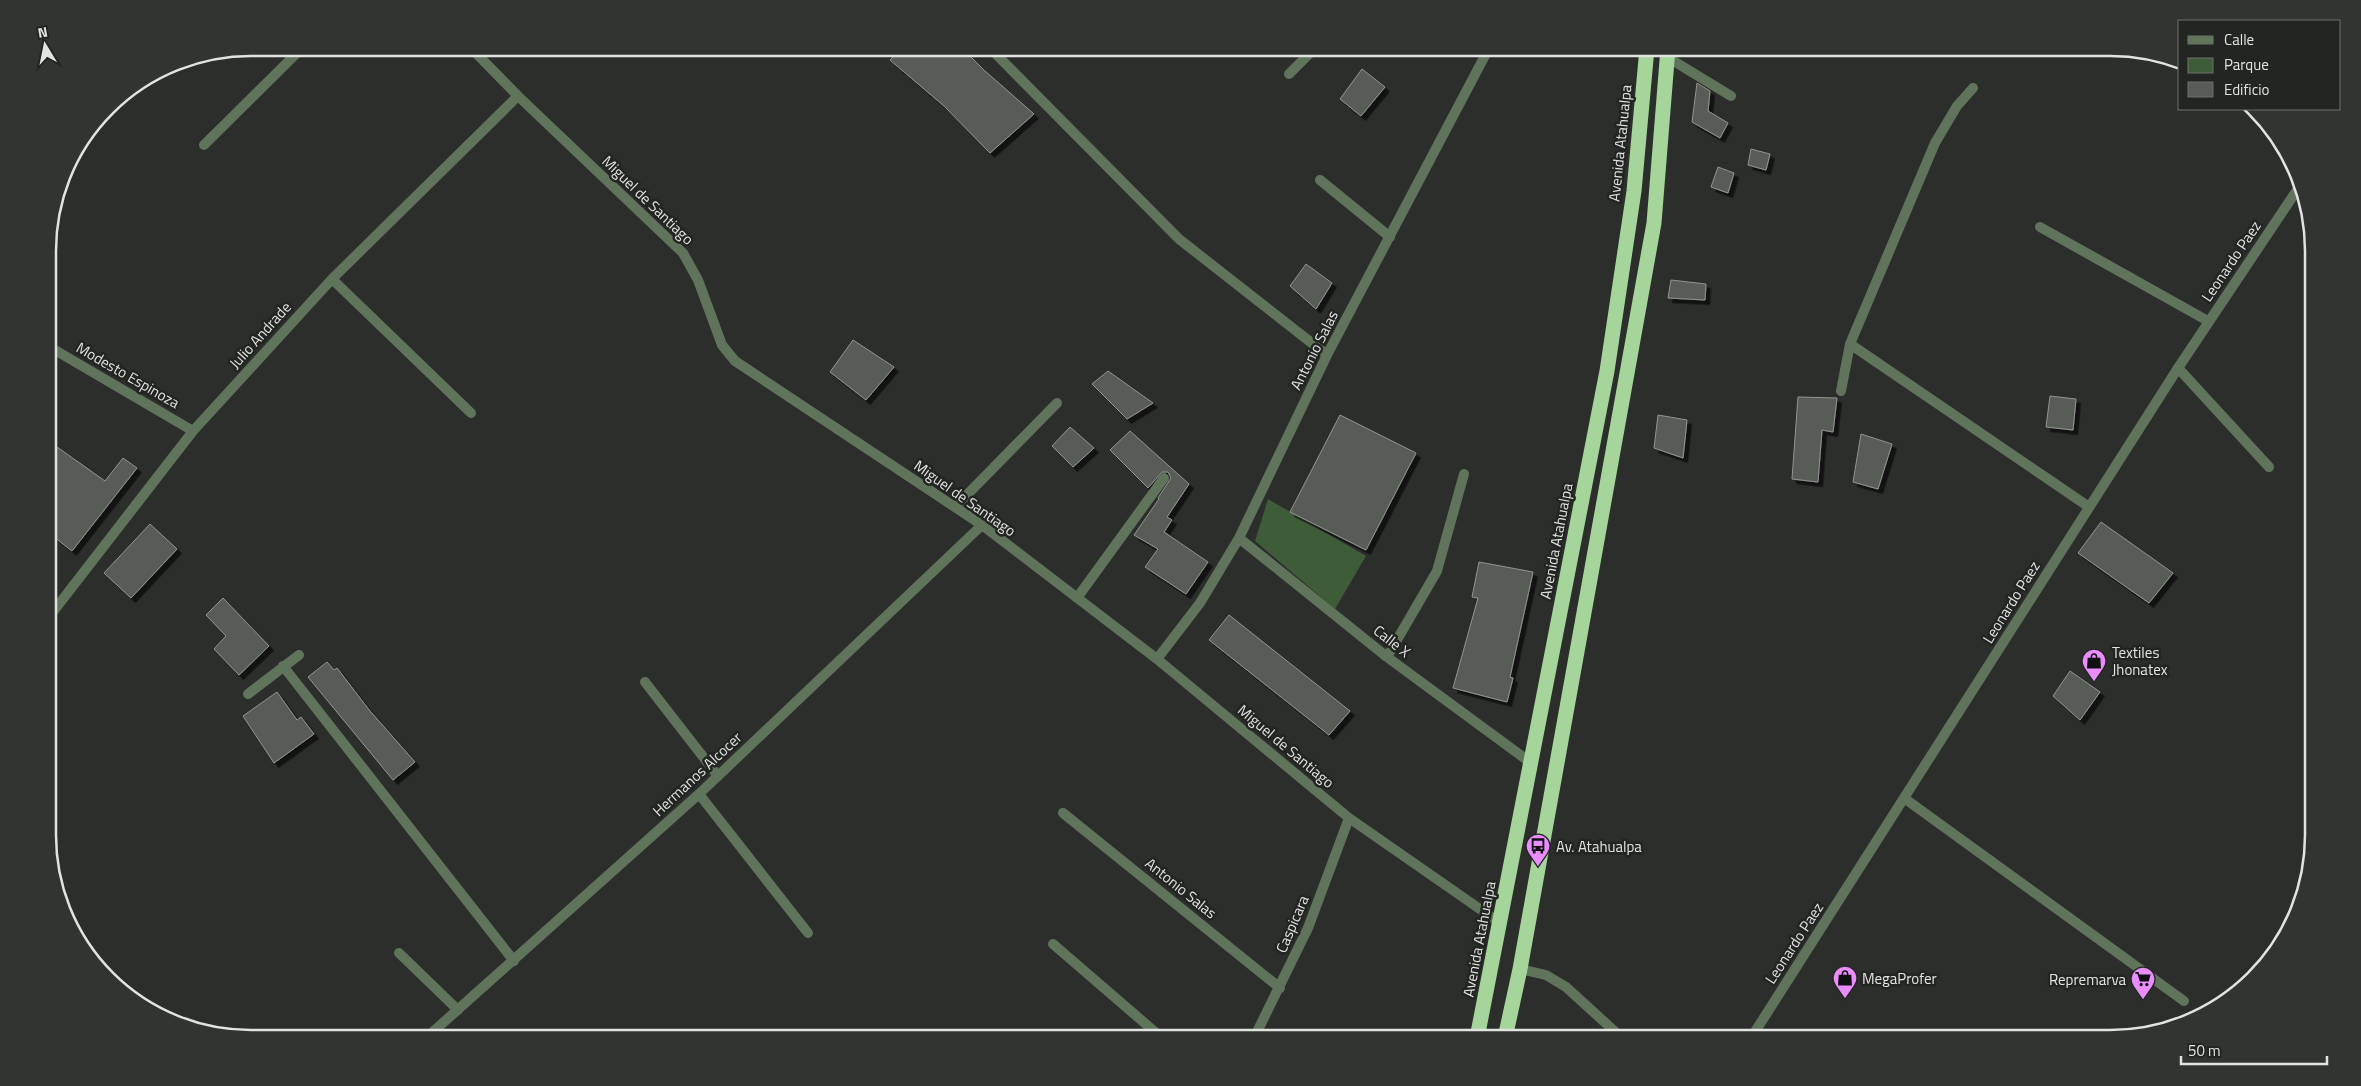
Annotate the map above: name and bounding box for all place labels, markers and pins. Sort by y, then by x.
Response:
place label: Textiles Jhonatex [2112,641,2168,681]
shop icon: Textiles Jhonatex [2081,648,2107,682]
bus stop icon: Av. Atahualpa [1525,833,1551,867]
place label: Av. Atahualpa [1556,835,1642,858]
shop icon: MegaProfer [1832,965,1858,999]
supermarket icon: Repremarva [2130,966,2156,1000]
place label: MegaProfer [1862,967,1937,990]
place label: Repremarva [2049,968,2126,991]

